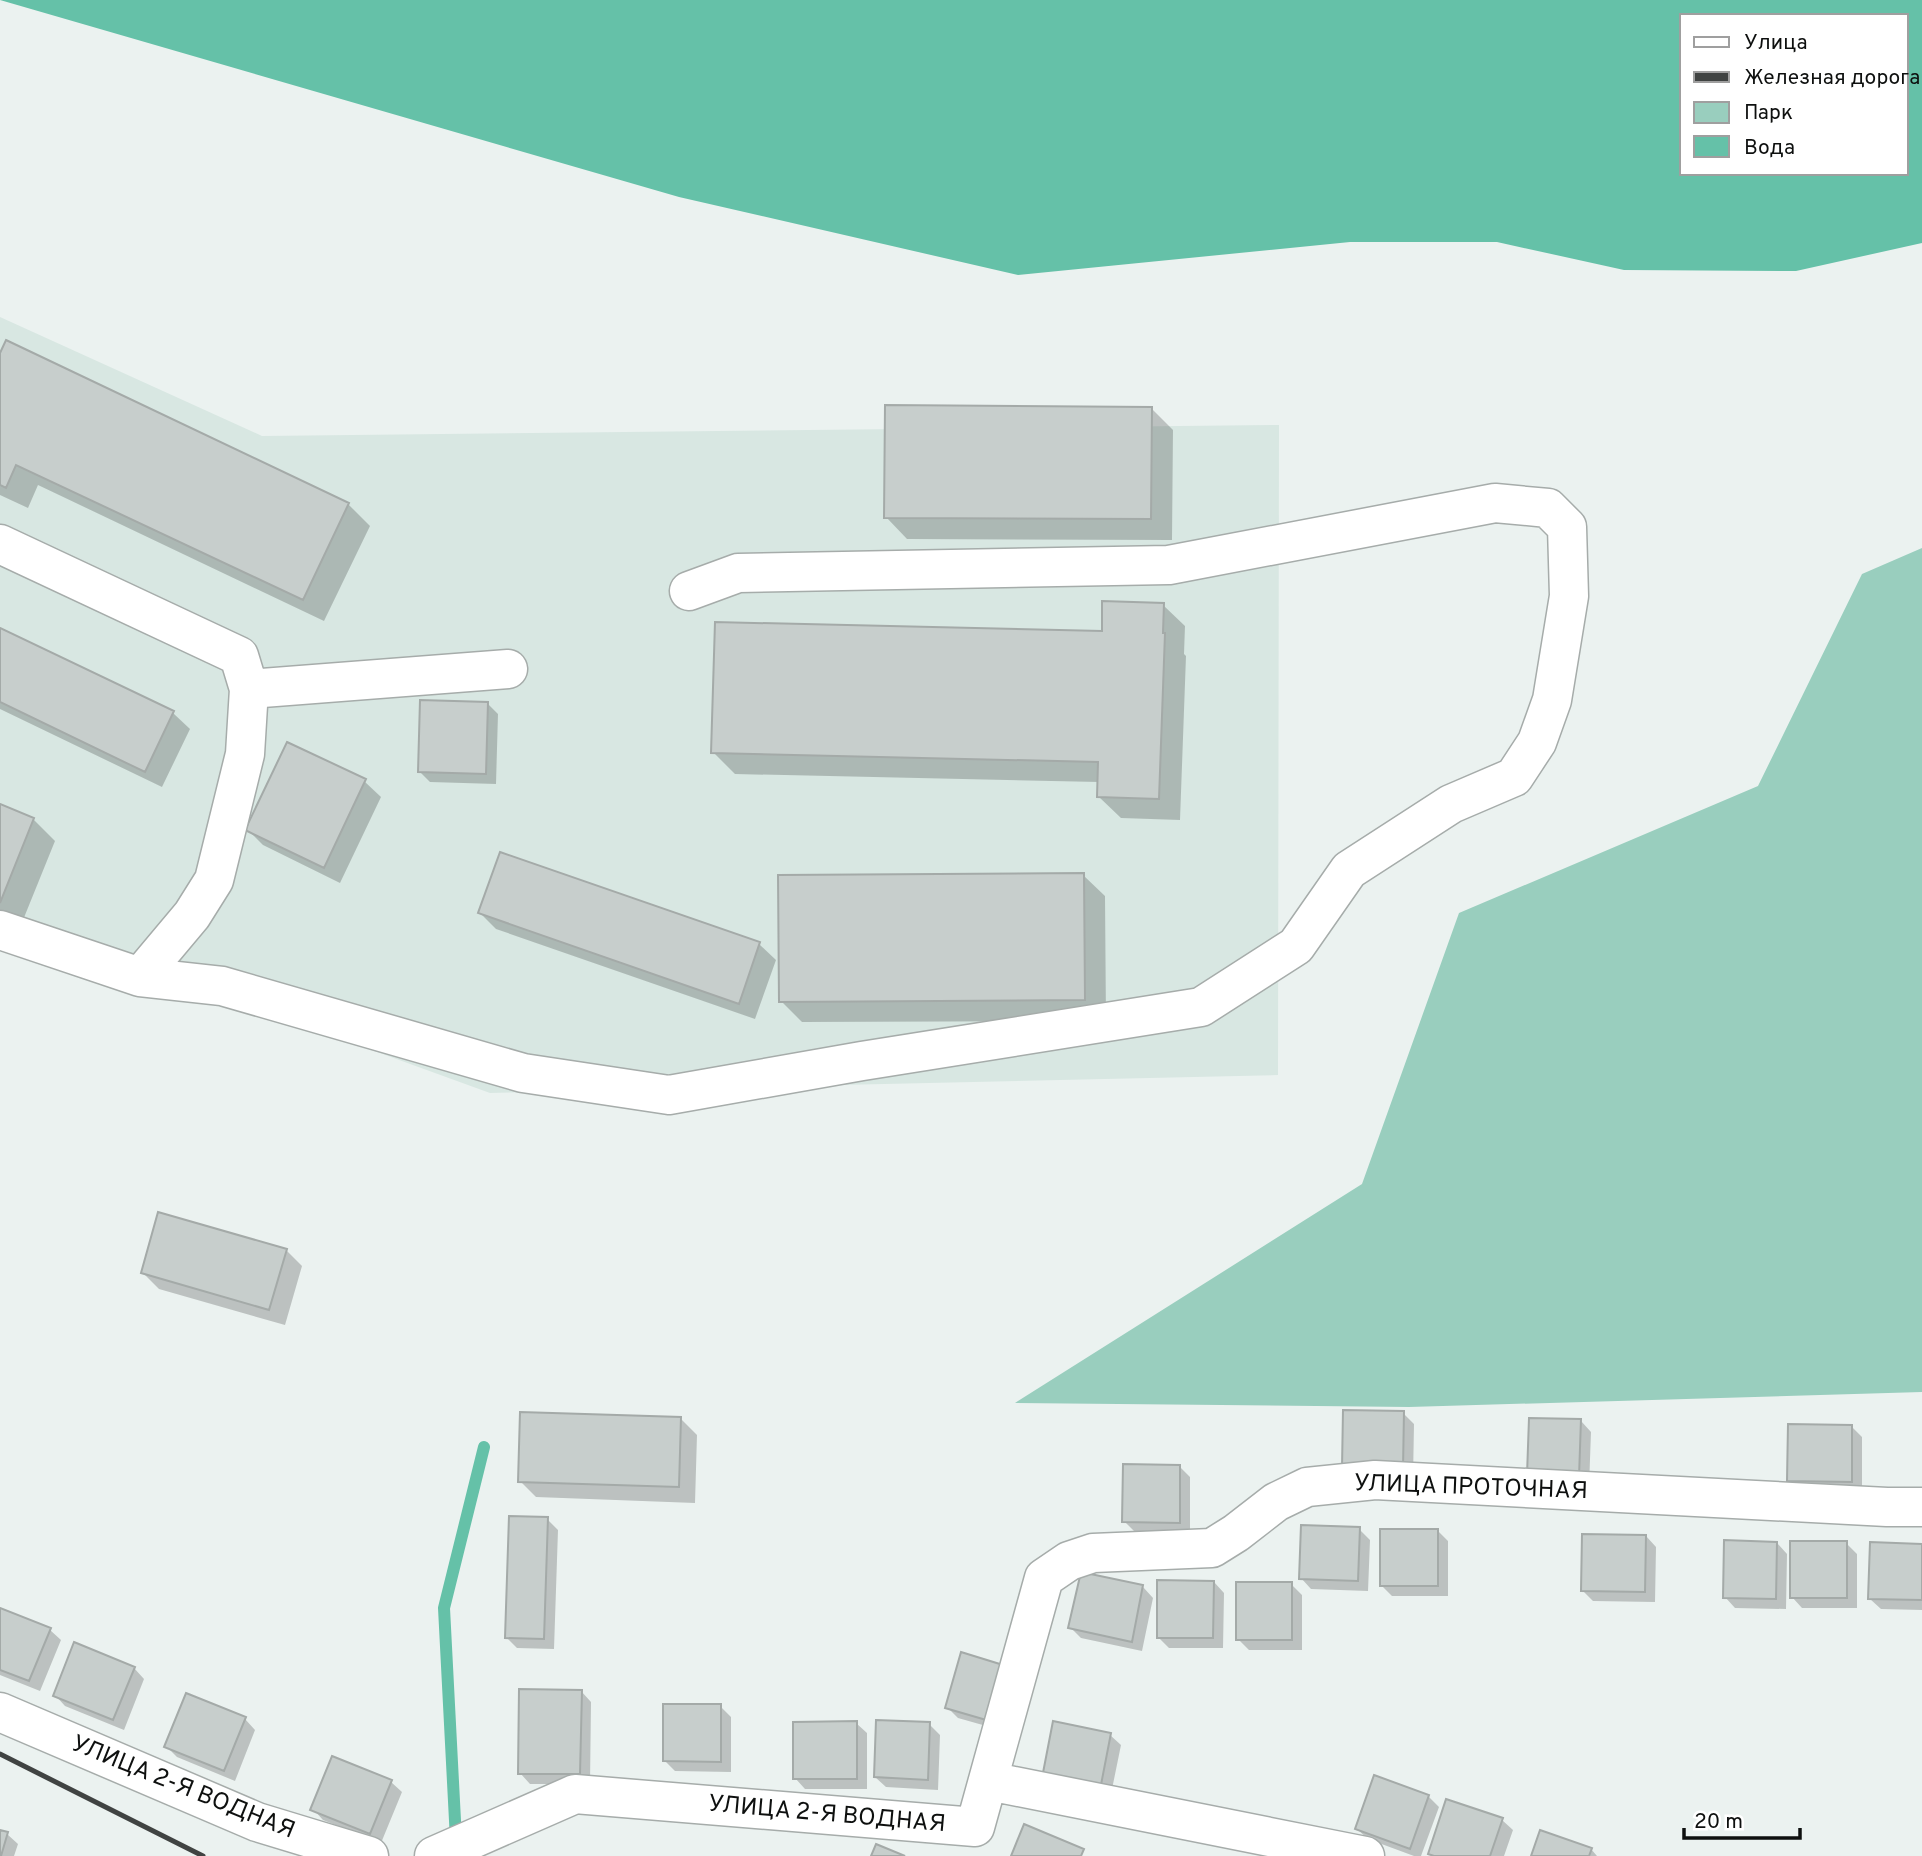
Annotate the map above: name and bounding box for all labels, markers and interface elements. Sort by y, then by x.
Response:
legend [1680,14,1908,175]
text: Улица [1744,30,1808,57]
text: Железная дорога [1744,65,1920,92]
text: Парк [1744,100,1793,127]
text: Вода [1744,135,1795,162]
street label: УЛИЦА ПРОТОЧНАЯ [1354,1469,1588,1507]
street label: УЛИЦА 2-Я ВОДНАЯ [67,1729,299,1847]
street label: УЛИЦА 2-Я ВОДНАЯ [707,1790,947,1840]
scale bar [1684,1797,1800,1841]
text: 20 m [1694,1809,1743,1836]

